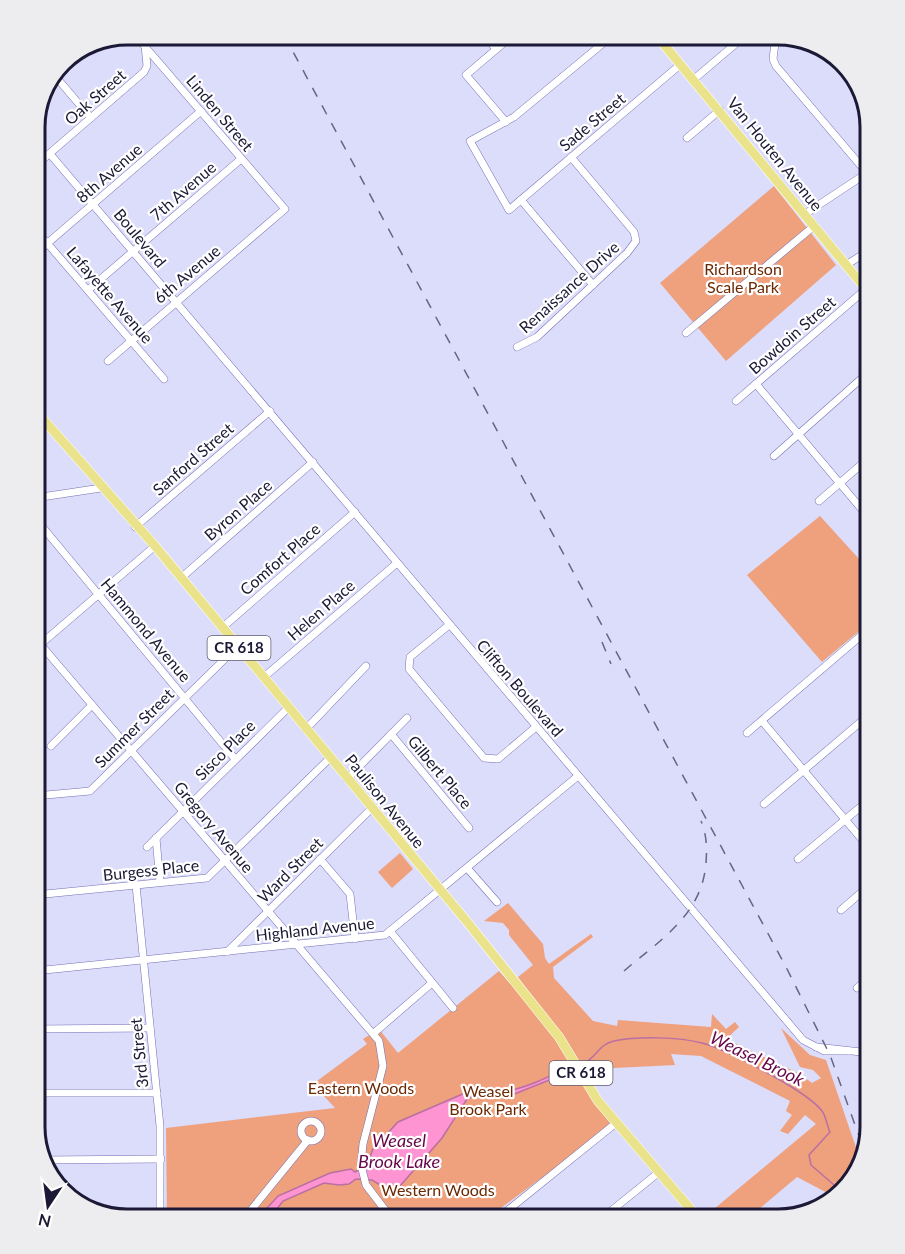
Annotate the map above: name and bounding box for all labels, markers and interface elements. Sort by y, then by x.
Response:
street label: Oak Street [60,65,129,128]
street label: Linden Street [183,71,258,155]
street label: Sade Street [555,88,629,155]
street label: Van Houten Avenue [724,93,827,214]
street label: 8th Avenue [72,139,145,206]
street label: 7th Avenue [146,157,219,224]
street label: Boulevard [110,204,170,271]
street label: Renaissance Drive [515,237,622,336]
street label: 6th Avenue [150,240,224,307]
street label: Lafayette Avenue [63,243,157,347]
park label: Richardson Scale Park [704,259,782,296]
street label: Bowdoin Street [744,292,839,377]
street label: Sanford Street [149,418,237,499]
street label: Byron Place [200,475,275,544]
street label: Comfort Place [236,519,324,599]
street label: Hammond Avenue [97,574,195,685]
street label: Helen Place [283,575,358,644]
street label: Clifton Boulevard [473,635,568,740]
road number: CR 618 [208,636,270,660]
street label: Summer Street [90,684,177,771]
street label: Sisco Place [191,716,259,784]
street label: Gilbert Place [404,731,476,812]
street label: Paulison Avenue [342,750,429,851]
street label: Gregory Avenue [171,777,258,876]
street label: Ward Street [253,833,326,906]
street label: Burgess Place [102,855,200,884]
street label: Highland Avenue [255,913,375,944]
street label: 3rd Street [125,1017,152,1089]
water label: Weasel Brook [707,1026,808,1091]
road number: CR 618 [550,1061,612,1085]
park label: Eastern Woods [308,1078,414,1097]
park label: Weasel Brook Park [449,1081,528,1118]
water label: Weasel Brook Lake [358,1129,440,1172]
north arrow [18,1176,78,1236]
park label: Western Woods [381,1180,495,1199]
text: N [36,1210,53,1232]

